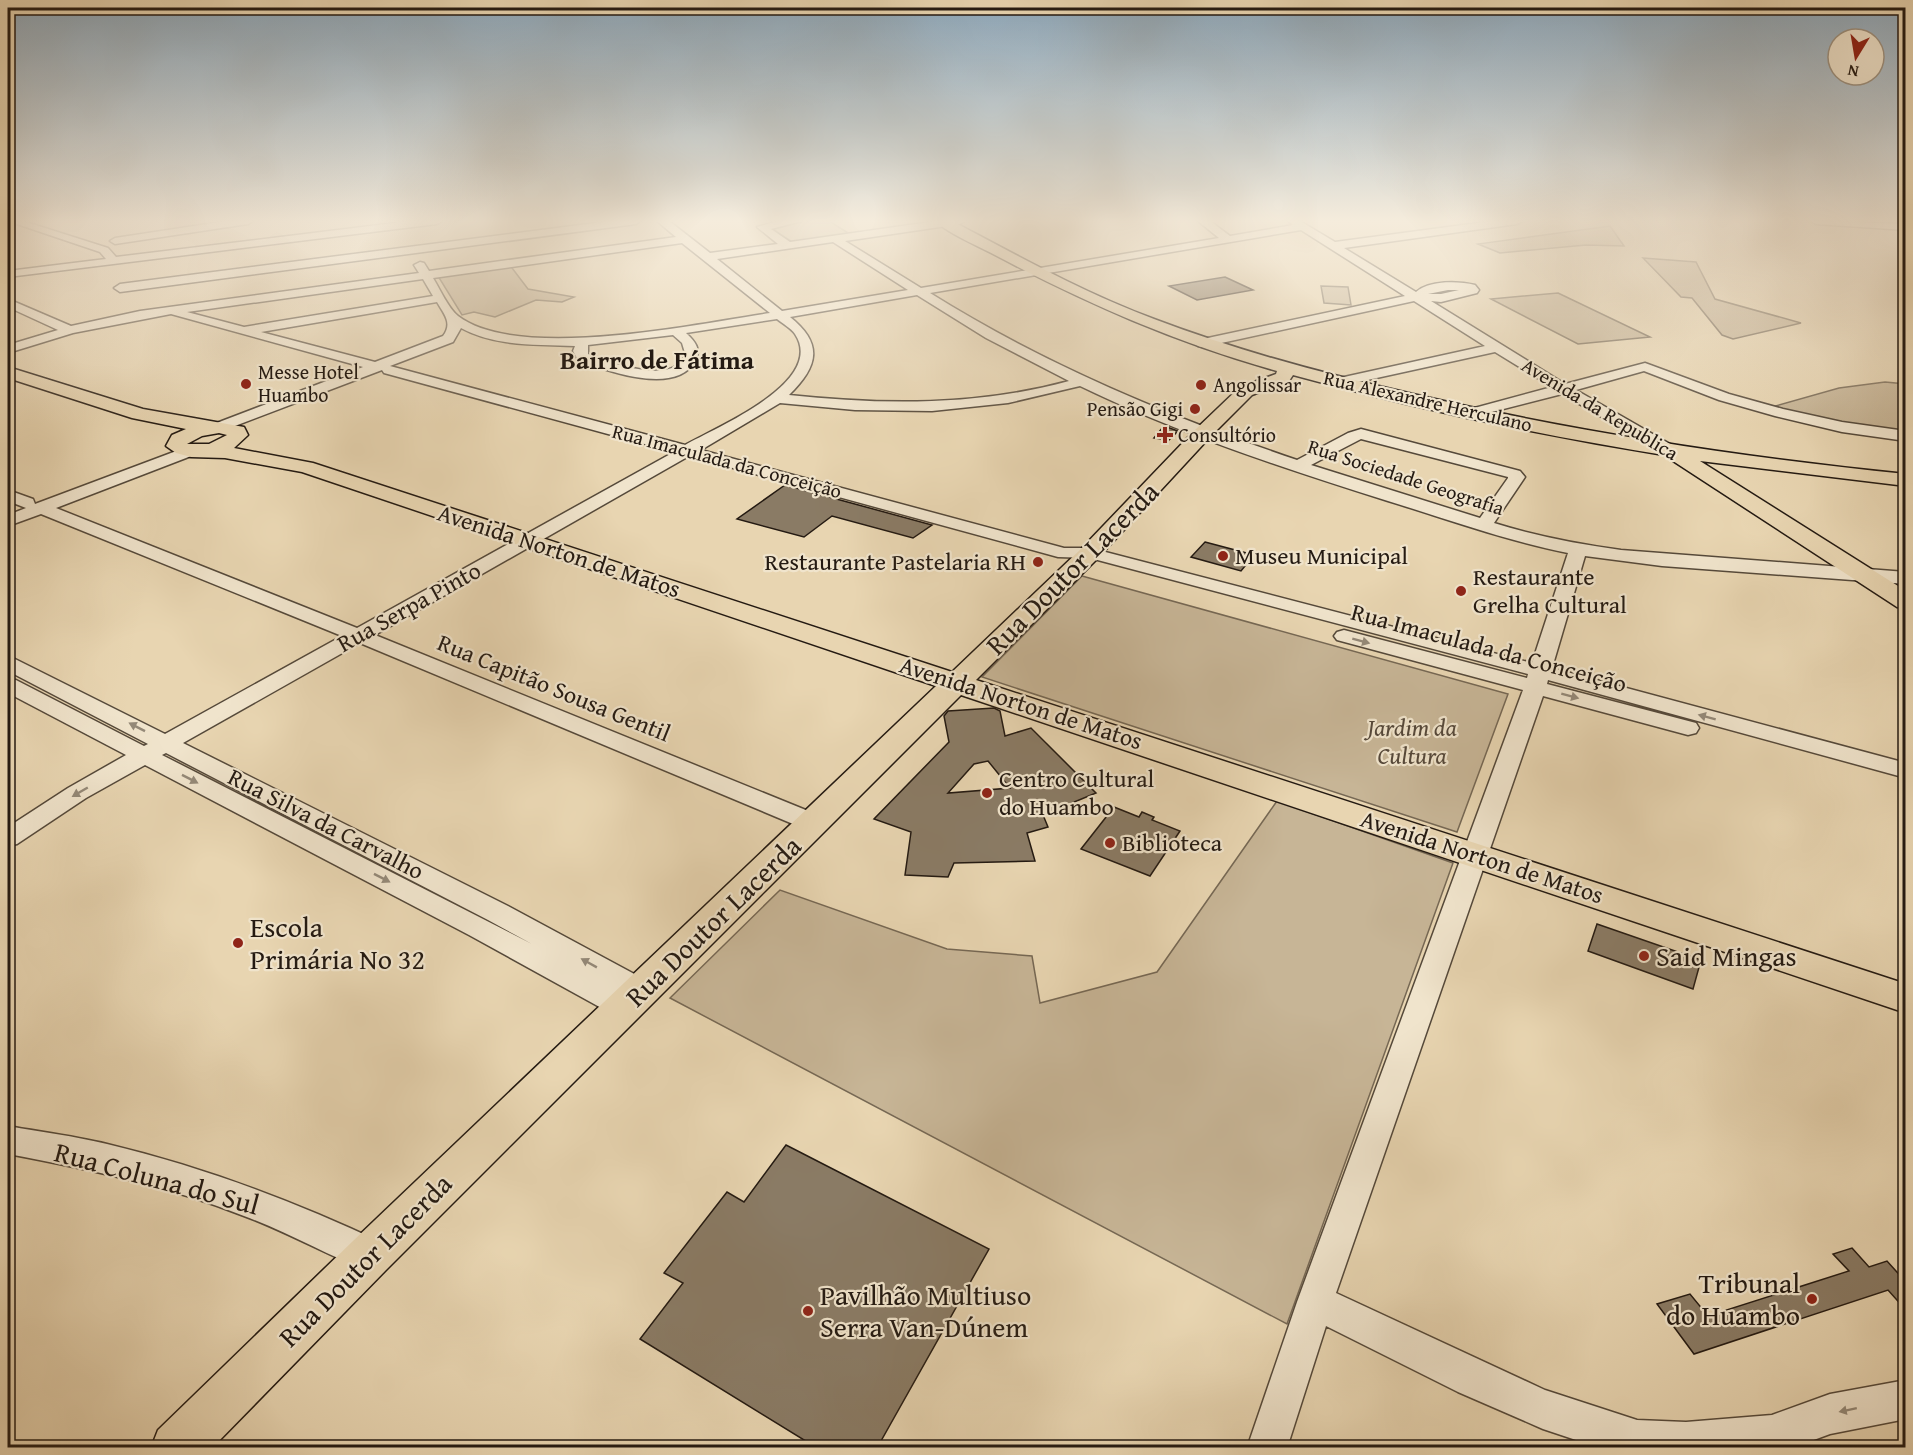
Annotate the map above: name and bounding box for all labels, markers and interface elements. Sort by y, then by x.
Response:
north arrow [1826,27,1886,87]
text: N [1845,59,1861,85]
district label: Bairro de Fátima [560,340,755,379]
street label: Avenida da Republica [1516,350,1685,467]
place label: Messe Hotel Huambo [258,357,359,409]
street label: Rua Alexandre Herculano [1321,362,1535,439]
place label: Angolissar [1213,370,1301,399]
marker: Messe Hotel Huambo [239,377,253,391]
marker: Angolissar [1194,378,1208,392]
place label: Pensão Gigi [1087,394,1183,423]
marker: Pensão Gigi [1188,402,1202,416]
street label: Rua Imaculada da Conceição [609,416,845,505]
place label: Consultório [1178,420,1276,449]
marker: Consultório [1156,426,1174,444]
street label: Rua Sociedade Geografia [1304,431,1509,522]
street label: Rua Doutor Lacerda [976,471,1168,664]
street label: Avenida Norton de Matos [433,495,685,606]
place label: Museu Municipal [1235,538,1408,573]
place label: Restaurante Pastelaria RH [765,544,1026,579]
marker: Museu Municipal [1216,549,1230,563]
street label: Rua Serpa Pinto [330,553,487,661]
marker: Restaurante Pastelaria RH [1031,555,1045,569]
place label: Restaurante Grelha Cultural [1473,559,1627,622]
marker: Restaurante Grelha Cultural [1454,584,1468,598]
street label: Rua Imaculada da Conceição [1347,594,1631,701]
street label: Rua Capitão Sousa Gentil [432,625,676,750]
one-way arrow [1352,636,1370,646]
street label: Avenida Norton de Matos [895,647,1147,758]
one-way arrow [1561,692,1579,701]
park label: Jardim da Cultura [1363,710,1457,773]
one-way arrow [1698,712,1716,721]
one-way arrow [128,722,145,732]
street label: Rua Silva da Carvalho [222,759,430,888]
place label: Centro Cultural do Huambo [999,761,1155,824]
one-way arrow [182,774,199,784]
marker: Centro Cultural do Huambo [980,786,994,800]
one-way arrow [71,787,88,797]
street label: Avenida Norton de Matos [1356,801,1608,912]
street label: Rua Doutor Lacerda [615,825,810,1016]
place label: Biblioteca [1122,825,1223,860]
marker: Biblioteca [1103,836,1117,850]
one-way arrow [373,873,391,883]
place label: Escola Primária No 32 [250,906,425,979]
place label: Said Mingas [1656,935,1797,976]
marker: Escola Primária No 32 [231,936,245,950]
marker: Said Mingas [1637,949,1651,963]
one-way arrow [581,958,598,968]
street label: Rua Coluna do Sul [50,1130,264,1225]
street label: Rua Doutor Lacerda [269,1163,461,1356]
place label: Tribunal do Huambo [1666,1262,1800,1335]
place label: Pavilhão Multiuso Serra Van-Dúnem [820,1274,1031,1347]
marker: Tribunal do Huambo [1805,1292,1819,1306]
marker: Pavilhão Multiuso Serra Van-Dúnem [801,1304,815,1318]
one-way arrow [1839,1406,1857,1416]

